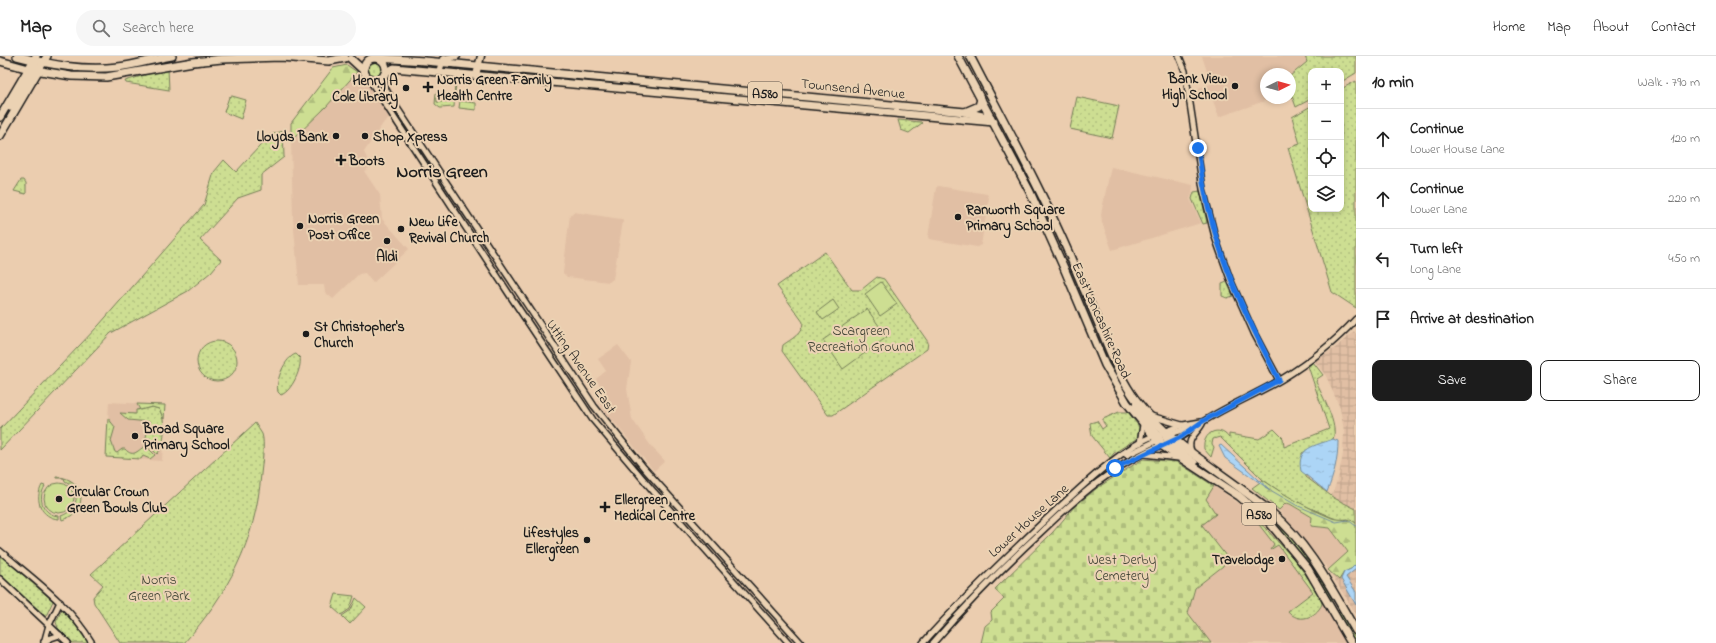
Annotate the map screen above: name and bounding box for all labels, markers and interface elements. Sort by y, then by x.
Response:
search box [76,10,356,46]
text: Map [20,14,52,41]
icon: search [90,17,112,39]
text: Search here [122,17,194,39]
text: Home [1493,17,1525,38]
text: Map [1547,17,1571,38]
text: About [1593,17,1629,38]
text: Contact [1651,17,1696,38]
north arrow [1260,68,1296,104]
map controls [1308,68,1344,212]
button: + [1308,68,1344,104]
place label: Bank View High School [1162,69,1228,108]
place label: Norris Green Family Health Centre [437,70,552,107]
text: 10 min [1372,70,1414,95]
place label: Henry A Cole Library [332,71,398,110]
text: Walk · 790 m [1638,73,1700,92]
street label: Townsend Avenue [800,74,907,105]
marker: Norris Green Family Health Centre [422,81,434,93]
marker: Bank View High School [1230,81,1240,91]
road number: A580 [748,82,782,104]
marker: Henry A Cole Library [401,83,411,93]
button: − [1308,104,1344,140]
text: Continue [1410,118,1464,140]
place label: Lloyds Bank [256,127,329,150]
place label: Shop Xpress [373,127,448,148]
icon: ahead [1372,128,1394,150]
text: 120 m [1670,129,1700,148]
marker: Lloyds Bank [331,131,341,141]
marker: Shop Xpress [360,131,370,141]
route end [1189,139,1207,157]
button: locate [1308,140,1344,176]
text: Lower House Lane [1410,140,1505,159]
place label: Boots [348,151,385,172]
marker: Boots [336,155,346,165]
district label: Norris Green [396,160,488,186]
button: layers [1308,176,1344,212]
text: Continue [1410,178,1464,200]
icon: ahead [1372,188,1394,210]
text: 220 m [1668,189,1700,208]
place label: Ranworth Square Primary School [965,200,1065,239]
text: Lower Lane [1410,200,1467,219]
place label: Norris Green Post Office [308,209,379,246]
place label: New Life Revival Church [408,212,490,249]
marker: Ranworth Square Primary School [953,212,963,222]
marker: Norris Green Post Office [295,221,305,231]
marker: New Life Revival Church [396,224,406,234]
marker: Aldi [382,236,392,246]
text: Turn left [1410,238,1463,260]
place label: Aldi [376,247,398,268]
icon: left [1372,248,1394,270]
text: 450 m [1668,249,1700,268]
street label: East Lancashire Road [1065,259,1136,382]
text: Long Lane [1410,260,1461,279]
icon: arrive [1372,308,1394,330]
text: Arrive at destination [1410,308,1534,330]
street label: Utting Avenue East [540,315,621,419]
place label: St Christopher's Church [314,317,405,354]
park label: Scargreen Recreation Ground [808,321,914,358]
marker: St Christopher's Church [301,329,311,339]
button: Save [1372,360,1532,401]
button: Share [1540,360,1700,401]
place label: Broad Square Primary School [142,419,230,458]
marker: Broad Square Primary School [130,431,140,441]
route start [1106,459,1124,477]
street label: Lower House Lane [984,479,1074,563]
place label: Circular Crown Green Bowls Club [67,482,168,519]
place label: Ellergreen Medical Centre [614,490,696,527]
marker: Circular Crown Green Bowls Club [54,494,64,504]
marker: Ellergreen Medical Centre [599,501,611,513]
road number: A580 [1242,503,1276,525]
place label: Lifestyles Ellergreen [523,523,579,562]
marker: Lifestyles Ellergreen [582,535,592,545]
park label: West Derby Cemetery [1088,550,1156,588]
place label: Travelodge [1212,550,1275,573]
marker: Travelodge [1277,554,1287,564]
park label: Norris Green Park [128,570,191,607]

